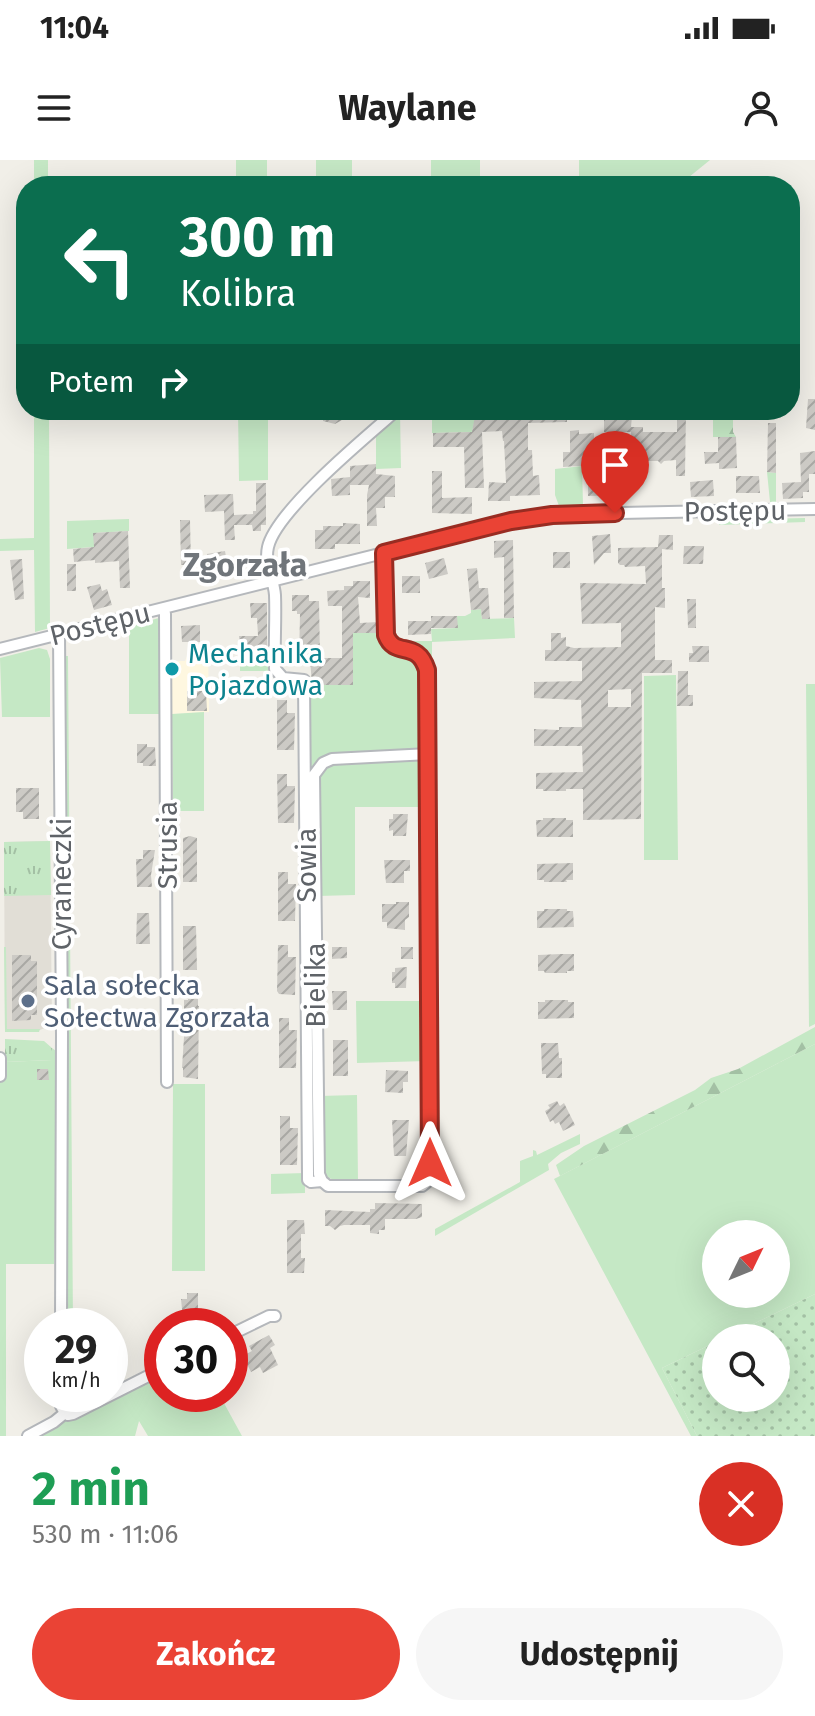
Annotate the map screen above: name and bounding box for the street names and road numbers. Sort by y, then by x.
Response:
street label: Postępu [683,494,787,528]
street label: Postępu [46,596,154,652]
street label: Strusia [151,801,184,889]
street label: Cyraneczki [45,818,78,950]
street label: Sowia [290,828,323,902]
street label: Bielika [299,942,332,1028]

